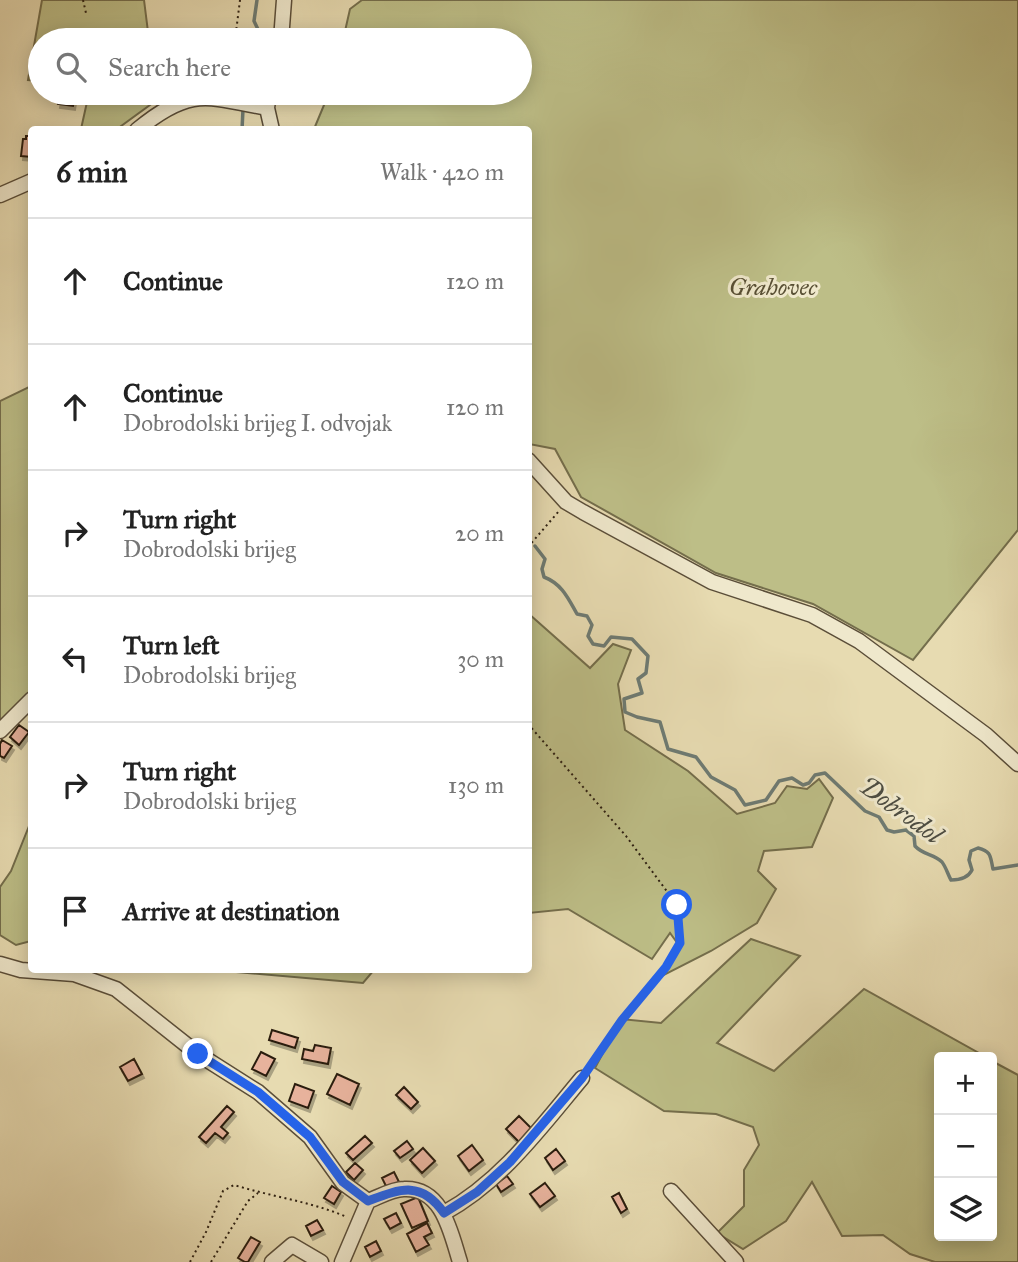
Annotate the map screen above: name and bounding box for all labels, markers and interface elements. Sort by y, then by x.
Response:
search box [28,28,532,105]
icon: search [52,48,90,86]
text: Search here [108,51,231,83]
text: 6 min [56,154,128,190]
text: Walk · 420 m [380,158,504,186]
icon: ahead [56,262,94,300]
text: Continue [123,265,223,297]
text: 120 m [446,267,504,295]
park label: Grahovec [729,272,818,302]
text: Continue [123,377,223,409]
icon: ahead [56,388,94,426]
text: 120 m [446,393,504,421]
text: Dobrodolski brijeg I. odvojak [123,409,392,437]
text: Turn right [123,503,236,535]
icon: right [56,514,94,552]
text: 20 m [455,519,504,547]
text: Dobrodolski brijeg [123,535,296,563]
text: Turn left [123,629,219,661]
icon: left [56,640,94,678]
text: 30 m [457,645,504,673]
text: Dobrodolski brijeg [123,661,296,689]
text: Turn right [123,755,236,787]
icon: right [56,766,94,804]
water label: Dobrodol [853,769,950,852]
text: 130 m [448,771,504,799]
text: Dobrodolski brijeg [123,787,296,815]
route start [661,889,692,920]
icon: arrive [56,892,94,930]
text: Arrive at destination [123,895,340,927]
route end [182,1038,213,1069]
map controls [934,1052,997,1241]
button: + [934,1052,997,1115]
button: − [934,1115,997,1178]
button: layers [934,1178,997,1241]

